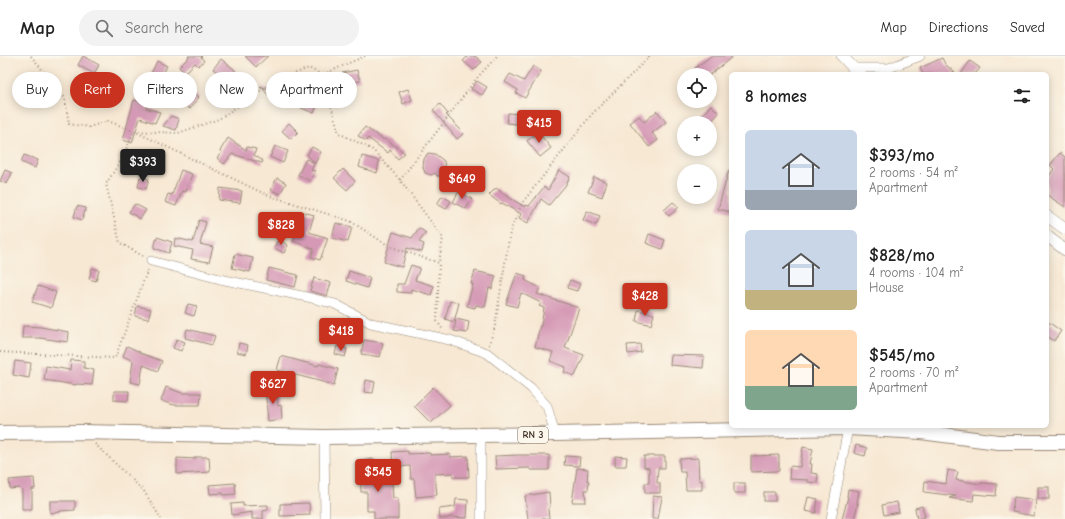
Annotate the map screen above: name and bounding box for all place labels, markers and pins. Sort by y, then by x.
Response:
pin: $415 [515,110,563,144]
pin: $393 [119,149,167,183]
pin: $649 [438,166,486,200]
pin: $828 [257,212,305,246]
pin: $428 [621,283,669,317]
pin: $418 [317,318,365,352]
pin: $627 [249,371,297,405]
pin: $545 [354,459,402,493]

